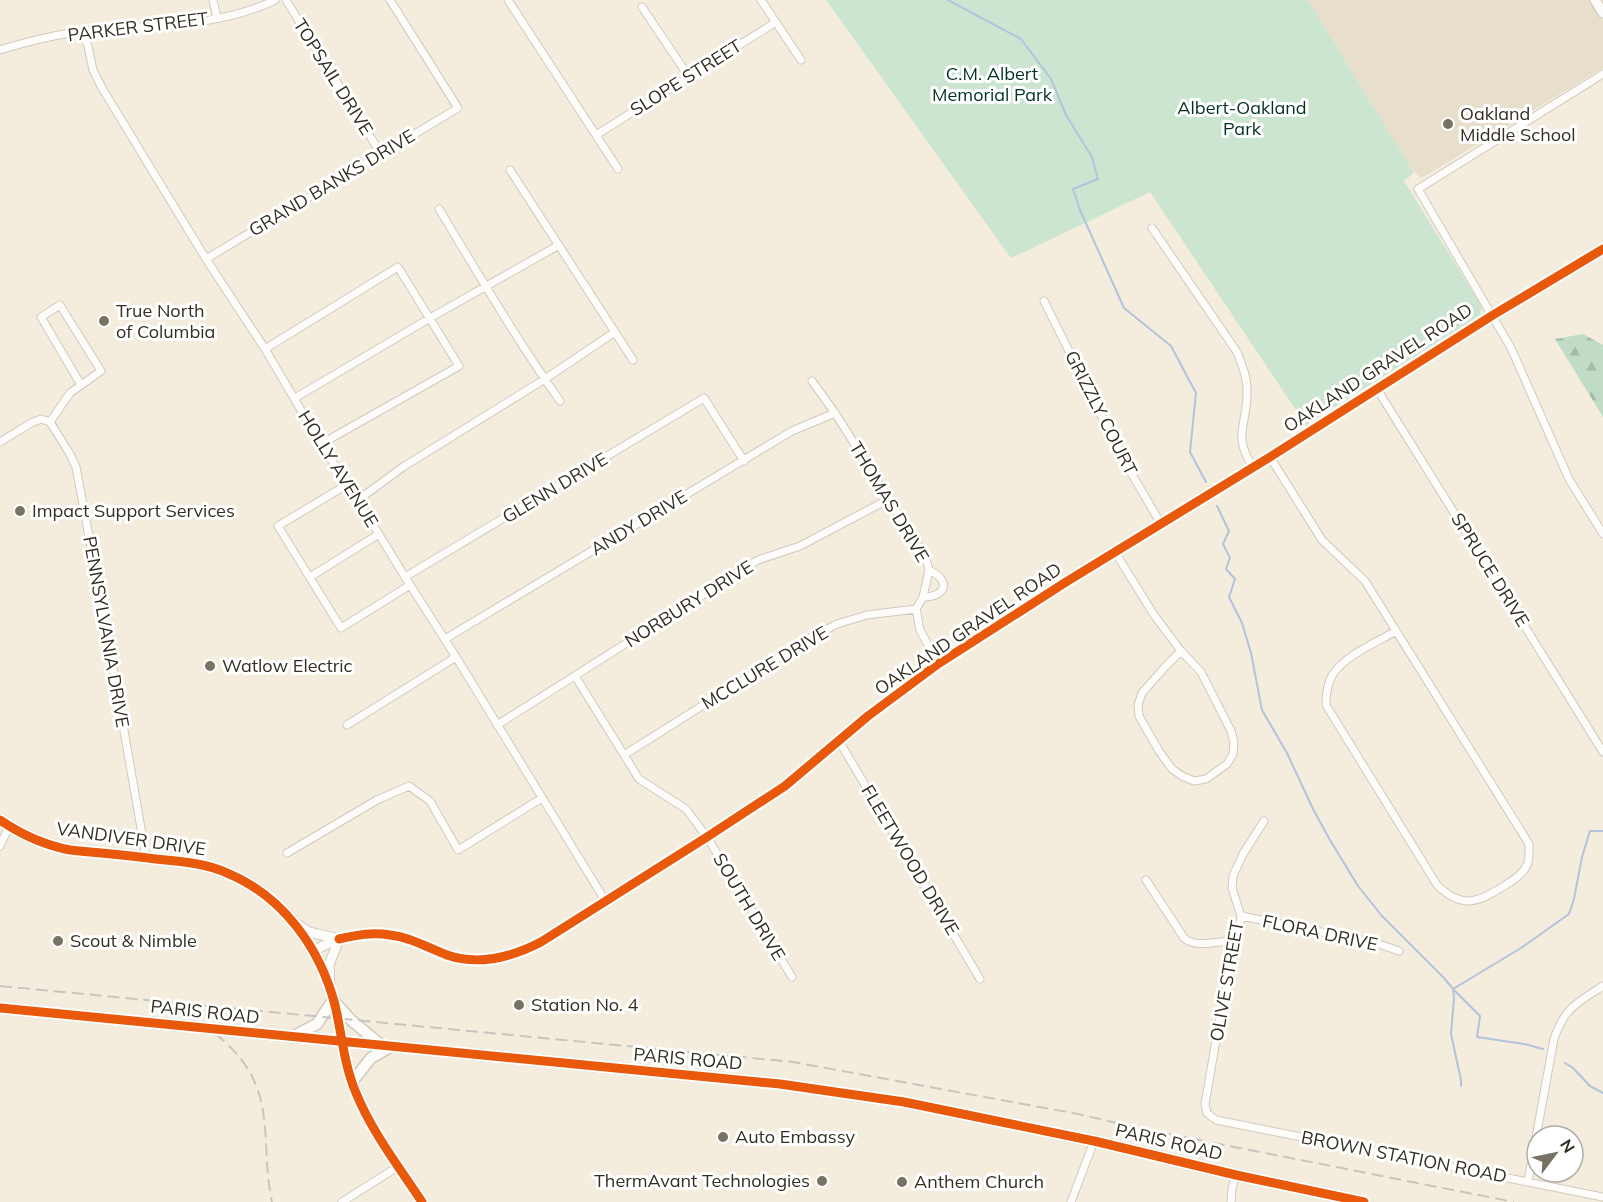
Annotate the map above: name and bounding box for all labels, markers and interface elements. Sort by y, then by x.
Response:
street label: PARKER STREET [66,6,210,47]
street label: TOPSAIL DRIVE [288,14,378,139]
street label: SLOPE STREET [626,34,746,121]
park label: C.M. Albert Memorial Park [932,62,1053,106]
park label: Albert-Oakland Park [1177,96,1307,140]
place label: Oakland Middle School [1460,102,1576,146]
marker: Oakland Middle School [1441,117,1455,131]
street label: GRAND BANKS DRIVE [245,124,419,241]
street label: OAKLAND GRAVEL ROAD [1279,298,1477,437]
place label: True North of Columbia [116,299,215,343]
marker: True North of Columbia [97,314,111,328]
street label: GRIZZLY COURT [1060,347,1143,479]
street label: HOLLY AVENUE [293,406,384,531]
street label: THOMAS DRIVE [844,437,935,566]
street label: GLENN DRIVE [498,447,612,528]
street label: ANDY DRIVE [586,485,691,560]
place label: Impact Support Services [32,499,235,522]
marker: Impact Support Services [13,504,27,518]
street label: SPRUCE DRIVE [1446,509,1535,631]
street label: PENNSYLVANIA DRIVE [78,534,135,729]
street label: NORBURY DRIVE [620,555,757,652]
street label: OAKLAND GRAVEL ROAD [870,557,1066,700]
street label: MCCLURE DRIVE [697,621,832,714]
place label: Watlow Electric [222,654,353,677]
marker: Watlow Electric [203,659,217,673]
street label: FLEETWOOD DRIVE [856,780,964,939]
street label: VANDIVER DRIVE [55,817,207,860]
street label: SOUTH DRIVE [708,849,791,965]
street label: FLORA DRIVE [1260,909,1380,956]
street label: OLIVE STREET [1205,919,1248,1043]
place label: Scout & Nimble [70,929,197,952]
marker: Scout & Nimble [51,934,65,948]
place label: Station No. 4 [531,993,639,1016]
street label: PARIS ROAD [149,994,261,1029]
marker: Station No. 4 [512,998,526,1012]
street label: PARIS ROAD [633,1042,744,1075]
street label: PARIS ROAD [1113,1118,1225,1165]
north arrow [1525,1124,1585,1184]
place label: Auto Embassy [735,1125,855,1148]
street label: BROWN STATION ROAD [1299,1125,1509,1188]
marker: Auto Embassy [716,1130,730,1144]
text: N [1556,1136,1579,1156]
place label: ThermAvant Technologies [594,1169,810,1192]
place label: Anthem Church [914,1170,1044,1193]
marker: ThermAvant Technologies [815,1174,829,1188]
marker: Anthem Church [895,1175,909,1189]

